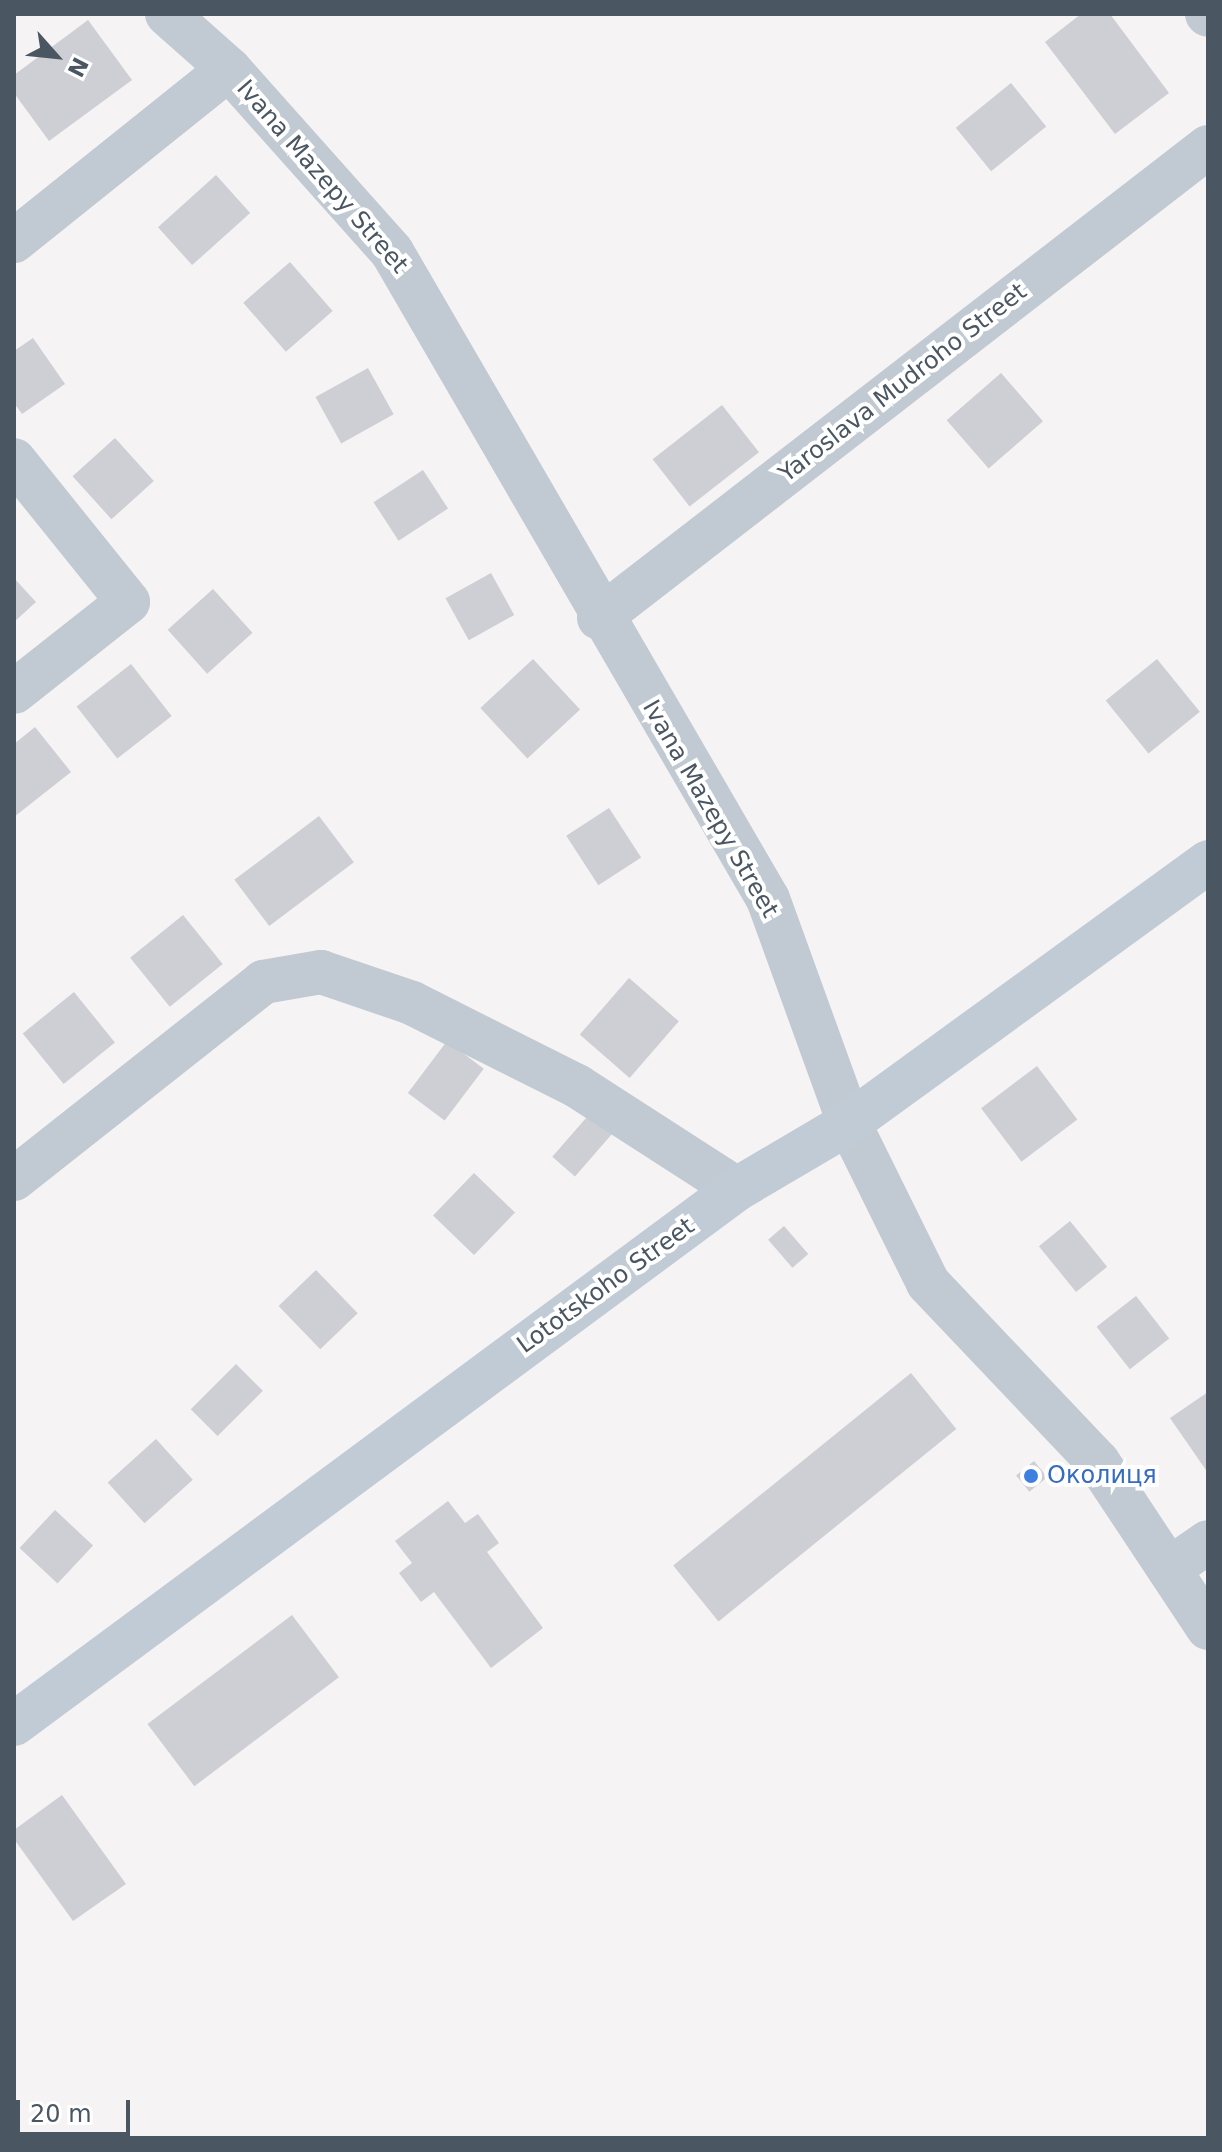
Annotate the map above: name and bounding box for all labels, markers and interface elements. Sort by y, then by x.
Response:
north arrow [16,16,96,96]
text: N [63,53,93,81]
street label: Ivana Mazepy Street [230,75,414,279]
street label: Yaroslava Mudroho Street [774,277,1032,489]
street label: Ivana Mazepy Street [636,695,784,923]
street label: Lototskoho Street [512,1212,700,1360]
place label: Околиця [1047,1462,1157,1490]
marker: Околиця [1022,1467,1040,1485]
scale bar [20,2084,134,2134]
text: 20 m [30,2100,92,2128]

